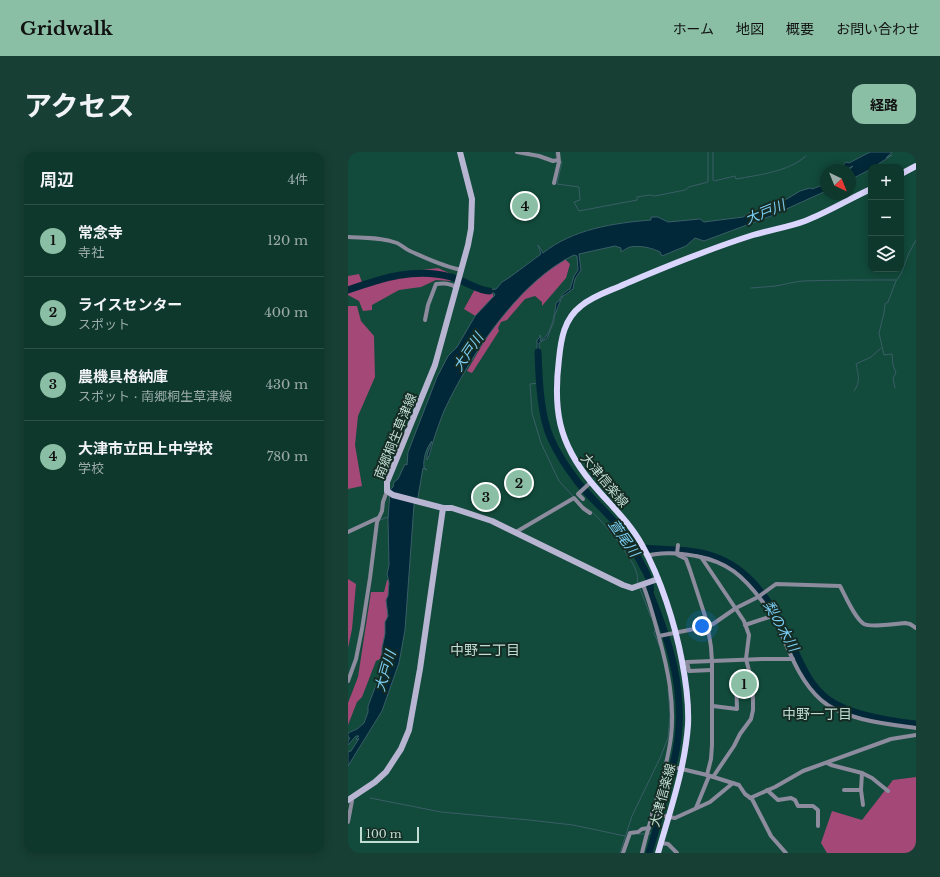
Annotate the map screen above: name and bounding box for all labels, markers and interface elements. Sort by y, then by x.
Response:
text: Gridwalk [20,17,113,40]
text: ホーム [672,20,714,38]
text: 地図 [736,20,764,38]
text: 概要 [786,20,814,38]
text: お問い合わせ [836,20,920,38]
button: 経路 [852,84,916,124]
text: アクセス [24,89,135,124]
north arrow [820,164,856,200]
map controls [868,164,904,272]
button: + [868,164,904,200]
text: 周辺 [40,170,74,191]
text: 4件 [287,171,308,188]
pin: 4 [512,191,538,221]
water label: 大戸川 [742,195,790,228]
button: − [868,200,904,236]
text: 常念寺 [78,223,123,242]
text: 1 [50,232,56,249]
text: 120 m [267,232,308,249]
button: layers [868,236,904,272]
text: 寺社 [78,244,104,261]
text: ライスセンター [78,295,183,314]
text: 2 [49,304,57,321]
text: 400 m [264,304,308,321]
text: スポット [78,316,130,333]
water label: 大戸川 [449,328,488,374]
text: 農機具格納庫 [78,367,168,386]
text: 3 [49,376,57,393]
text: 430 m [265,376,308,393]
text: スポット · 南郷桐生草津線 [78,388,232,405]
street label: 南郷桐生草津線 [371,391,420,482]
text: 大津市立田上中学校 [78,439,213,458]
text: 4 [49,448,57,465]
text: 780 m [267,448,308,465]
street label: 大津信楽線 [577,450,632,511]
text: 学校 [78,460,104,477]
pin: 2 [506,468,532,498]
pin: 3 [473,482,499,512]
water label: 萱尾川 [605,516,645,562]
water label: 梨の木川 [759,597,804,656]
your location [692,616,712,636]
district label: 中野二丁目 [450,641,520,659]
water label: 大戸川 [371,646,400,694]
pin: 1 [731,669,757,699]
district label: 中野一丁目 [782,705,852,723]
street label: 大津信楽線 [646,762,679,829]
scale bar [360,825,419,844]
text: 100 m [366,827,402,841]

